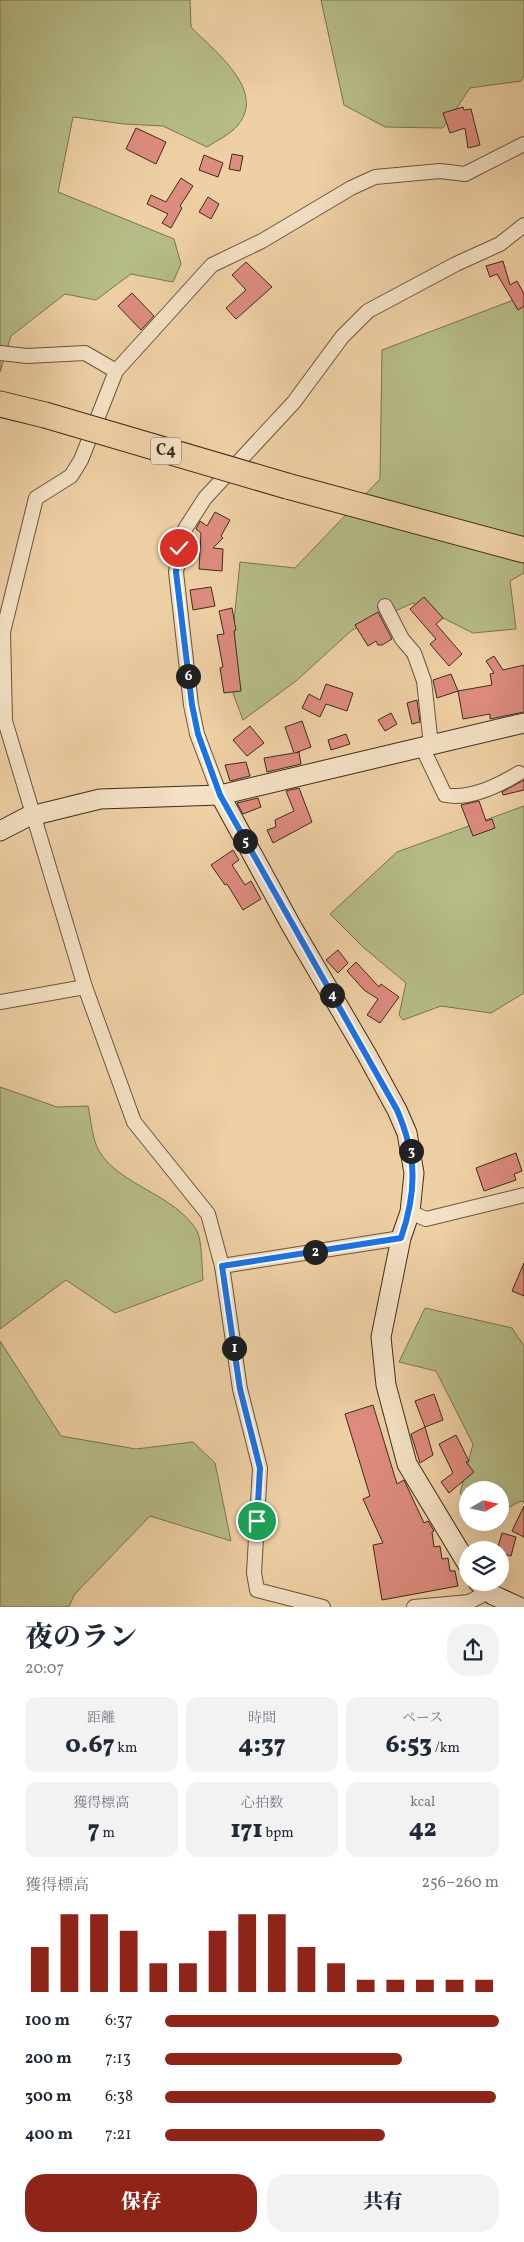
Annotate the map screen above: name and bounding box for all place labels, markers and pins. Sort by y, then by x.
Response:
pin [158,527,200,569]
pin: 6 [176,664,200,688]
pin: 5 [232,828,258,854]
pin: 4 [320,982,344,1008]
pin: 3 [398,1138,424,1164]
pin: 2 [302,1240,328,1264]
pin: 1 [222,1336,246,1360]
pin [236,1500,278,1542]

